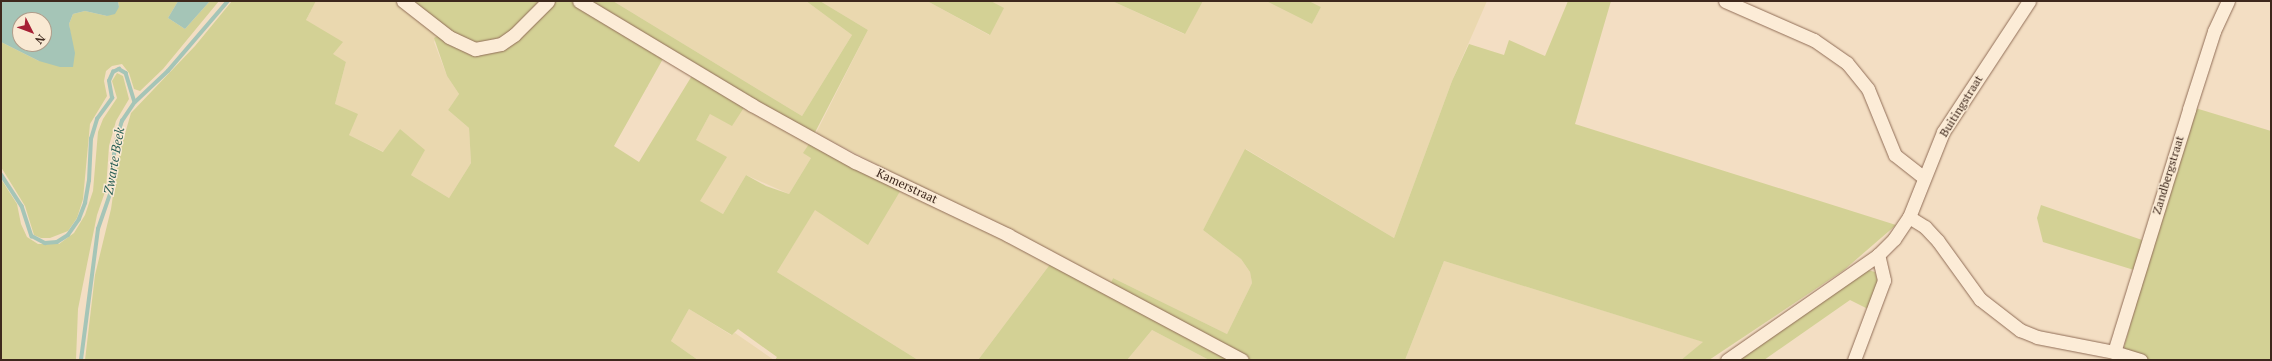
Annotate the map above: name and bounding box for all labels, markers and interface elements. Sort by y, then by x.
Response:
north arrow [12,12,52,52]
text: N [32,32,48,47]
street label: Buitingstraat [1936,72,1986,140]
water label: Zwarte Beek [100,126,128,196]
street label: Zandbergstraat [2149,134,2187,216]
street label: Kamerstraat [874,166,940,206]

